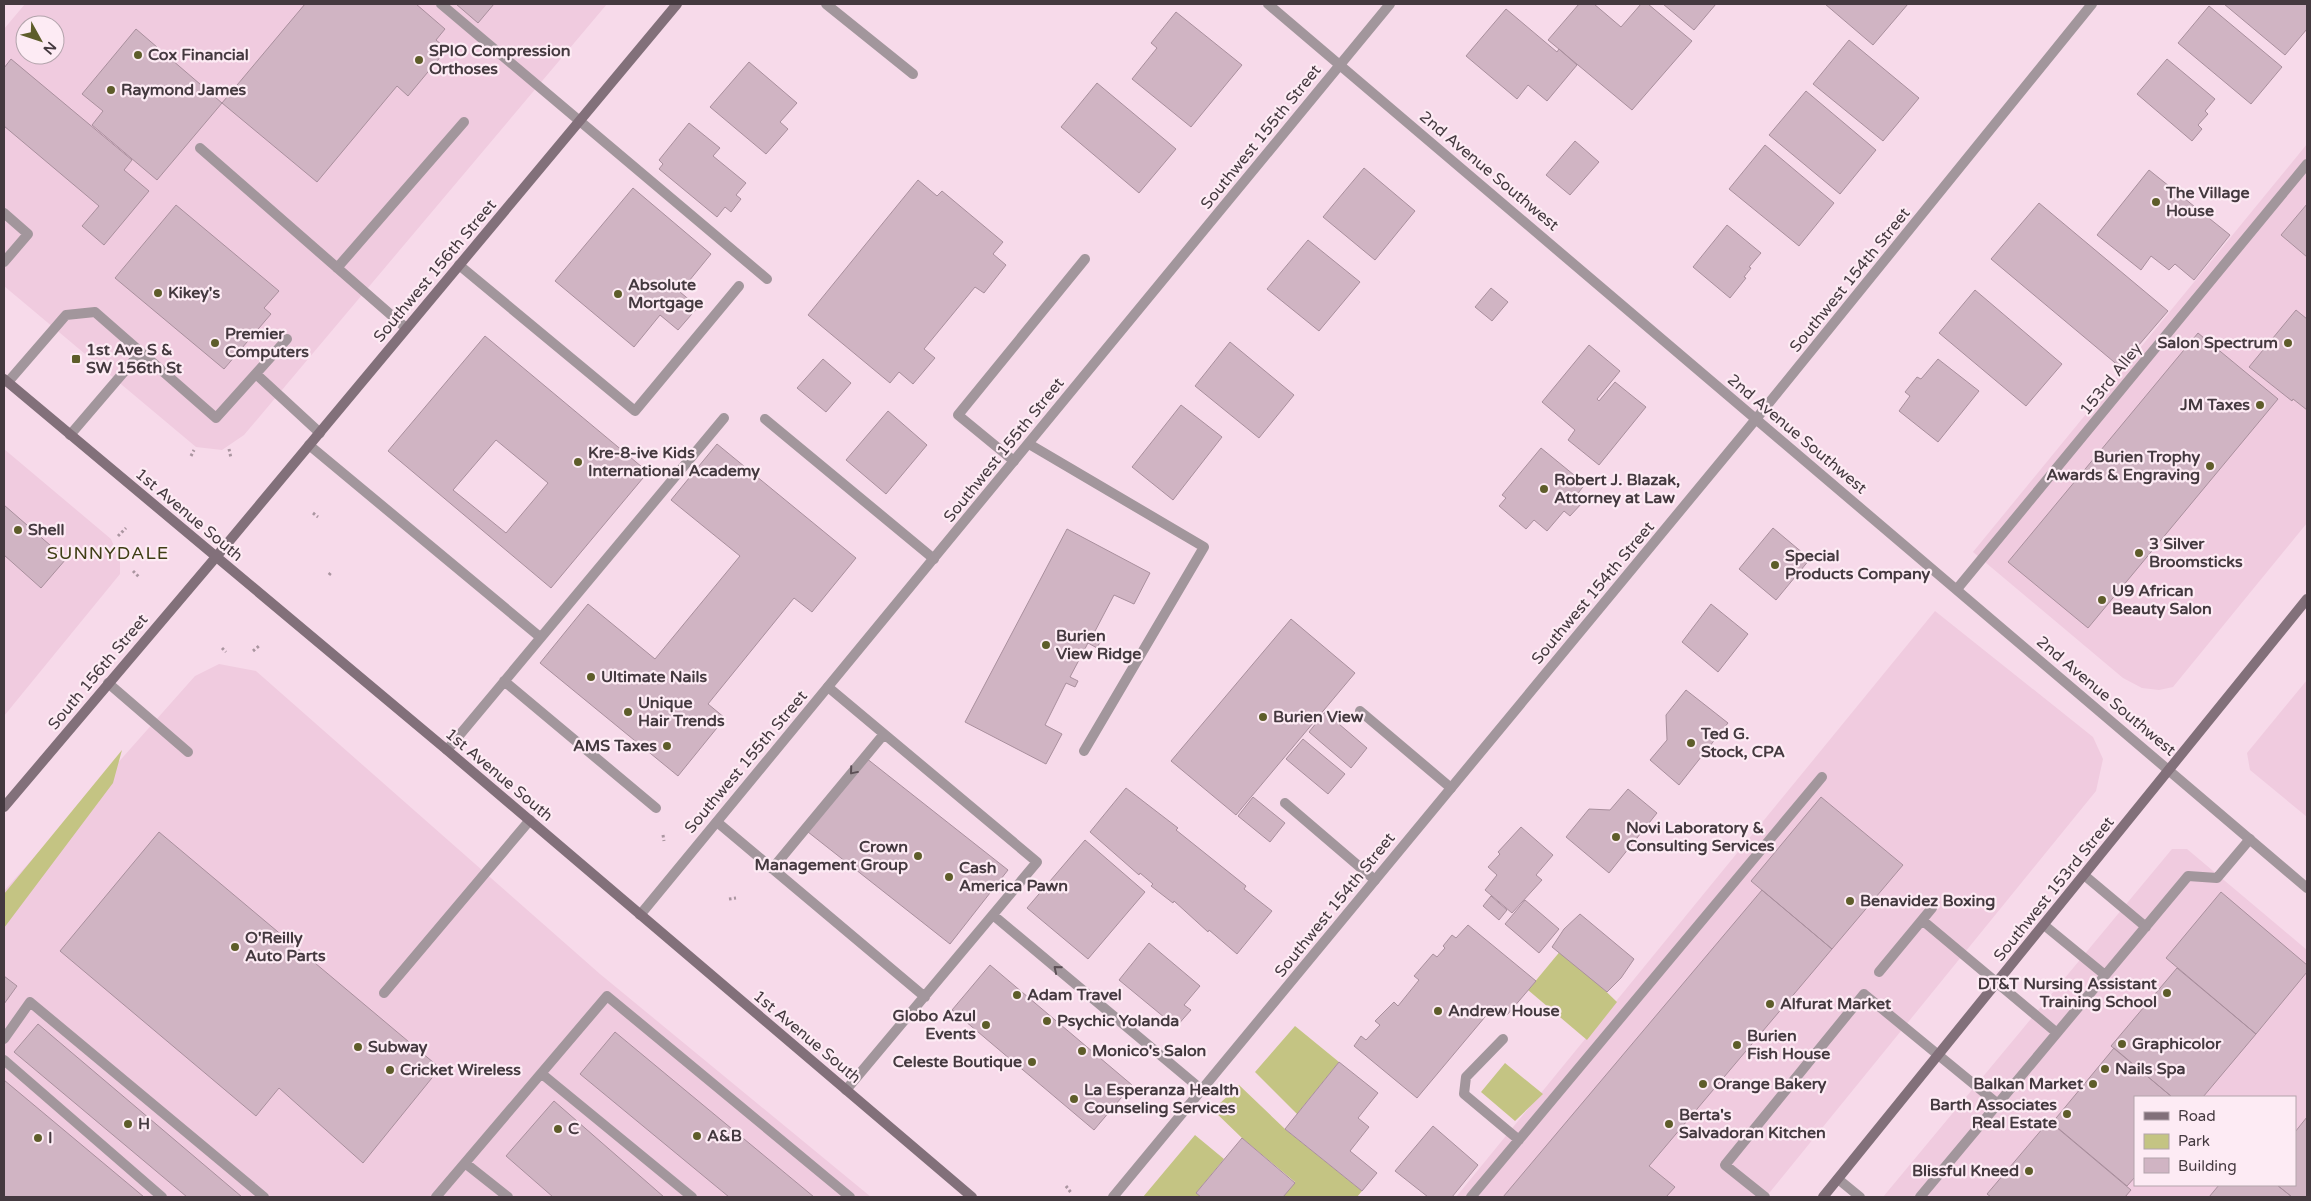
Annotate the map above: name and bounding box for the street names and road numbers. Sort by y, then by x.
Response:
street label: Southwest 155th Street [1196,61,1326,213]
street label: 2nd Avenue Southwest [1415,107,1563,235]
street label: Southwest 156th Street [369,195,501,347]
street label: Southwest 154th Street [1785,204,1915,356]
street label: 153rd Alley [2076,338,2147,419]
street label: 2nd Avenue Southwest [1723,370,1871,498]
street label: Southwest 155th Street [939,374,1069,526]
street label: 1st Avenue South [131,464,247,566]
street label: Southwest 154th Street [1527,517,1659,669]
street label: South 156th Street [44,610,152,734]
street label: 2nd Avenue Southwest [2032,632,2180,760]
street label: Southwest 155th Street [680,686,812,838]
street label: 1st Avenue South [441,724,557,826]
street label: Southwest 153rd Street [1989,813,2119,965]
street label: Southwest 154th Street [1270,829,1400,981]
street label: 1st Avenue South [749,986,865,1088]

